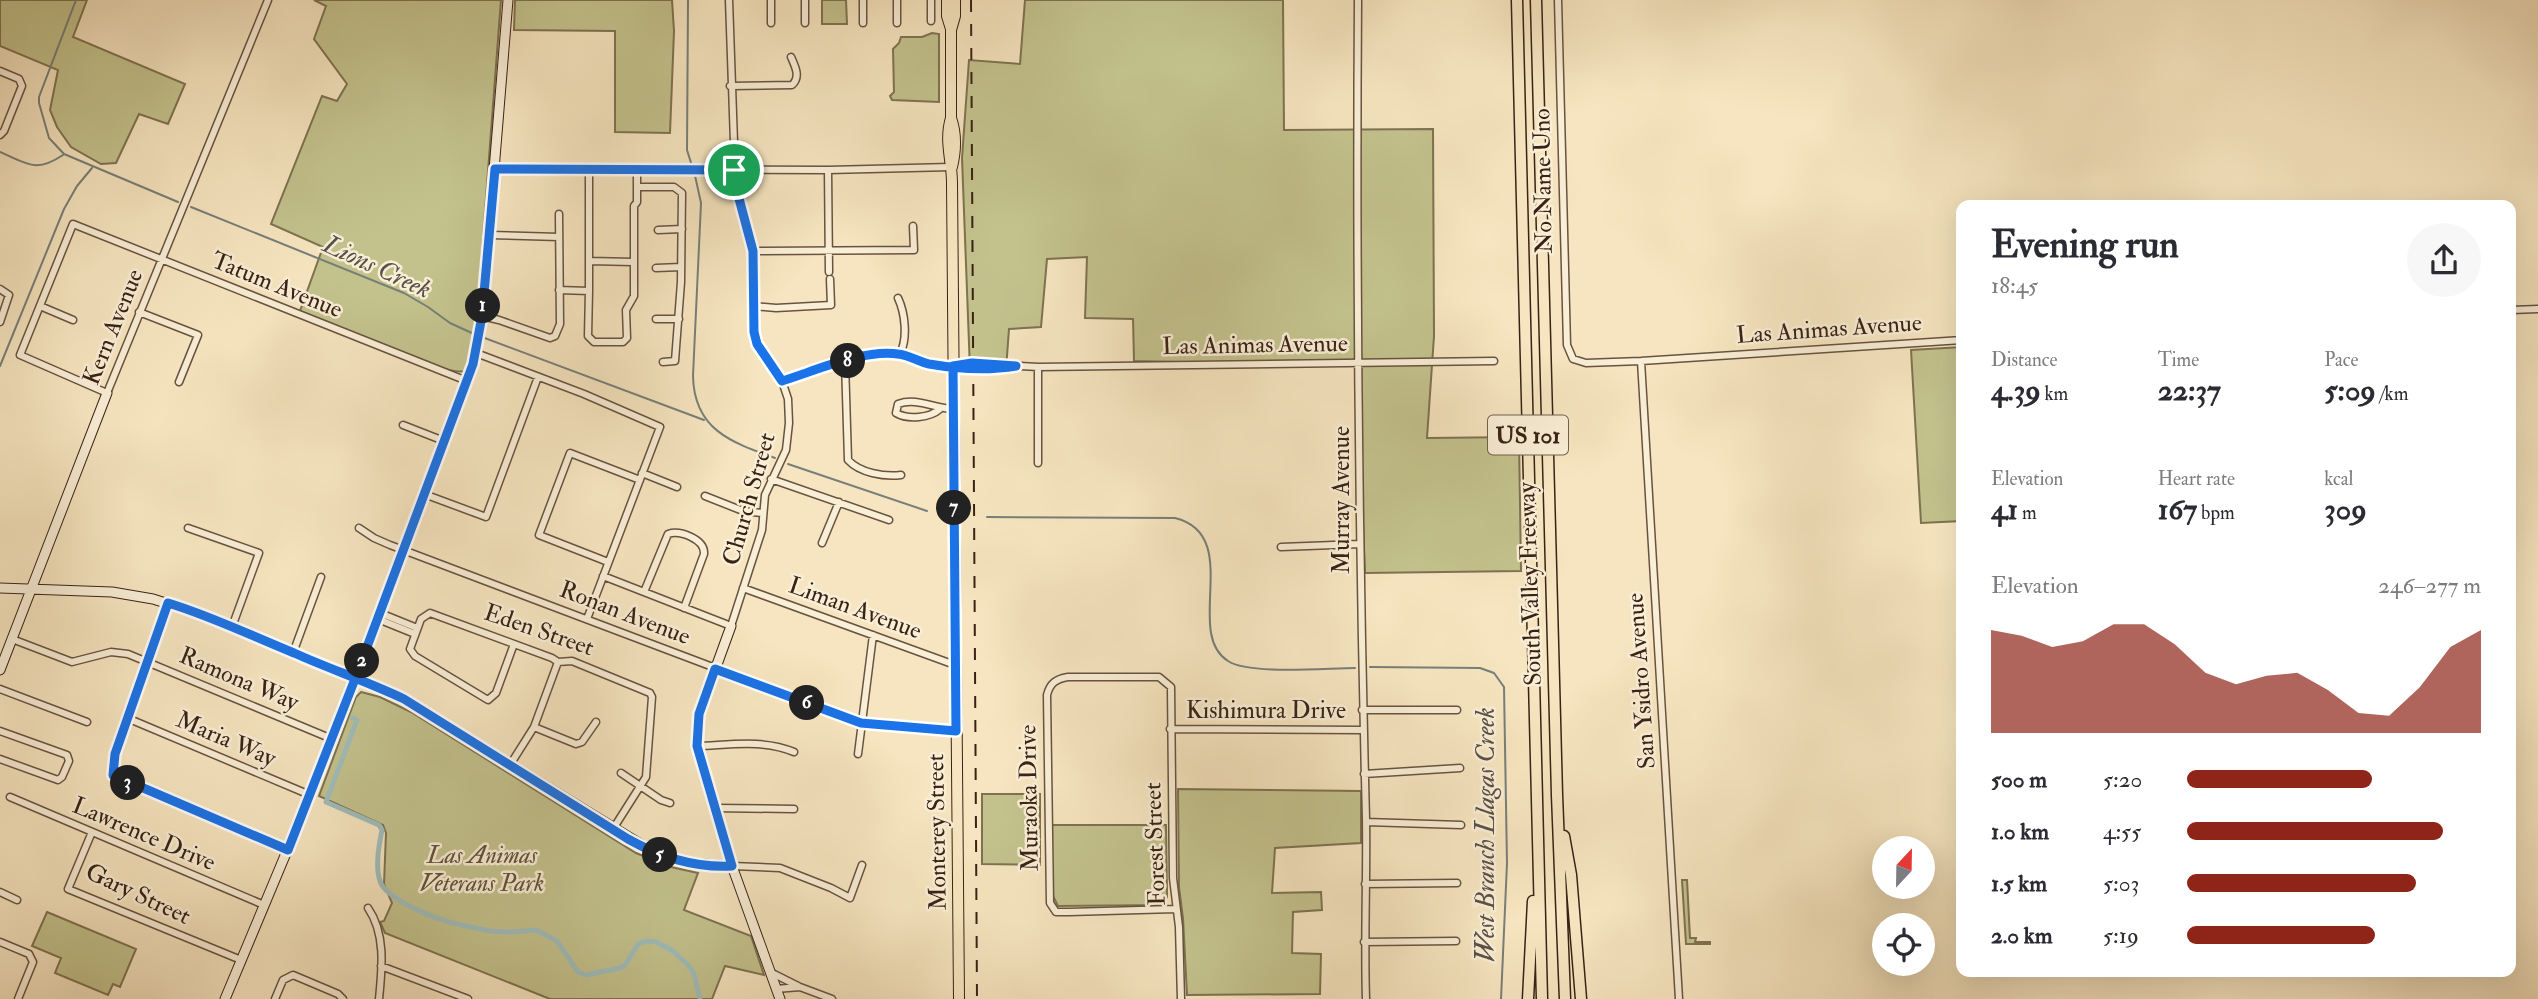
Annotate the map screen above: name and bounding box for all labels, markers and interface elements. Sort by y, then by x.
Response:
street label: No Name Uno [1526,108,1560,254]
pin [704,140,764,200]
icon: arrive [715,151,753,189]
text: Evening run [1991,221,2179,269]
button: share [2407,223,2481,297]
water label: Lions Creek [317,228,436,306]
street label: Tatum Avenue [207,245,347,325]
street label: Kern Avenue [76,264,150,390]
text: 18:45 [1991,271,2038,300]
pin: 1 [466,288,500,324]
text: 1 [479,293,486,317]
street label: Las Animas Avenue [1735,307,1923,351]
street label: Las Animas Avenue [1162,328,1348,362]
pin: 8 [830,344,866,378]
text: 8 [843,348,852,372]
text: Distance [1991,348,2057,372]
text: Time [2158,348,2199,372]
text: Pace [2324,348,2358,372]
text: 4.39 [1991,372,2041,409]
text: 22:37 [2158,372,2221,409]
text: 5:09 [2324,372,2376,409]
text: km [2041,382,2068,406]
text: /km [2376,382,2408,406]
road number: US 101 [1488,416,1568,454]
street label: Murray Avenue [1326,426,1357,574]
street label: Church Street [715,429,783,569]
text: Elevation [1991,467,2063,491]
text: Heart rate [2158,467,2235,491]
text: kcal [2324,467,2353,491]
street label: South Valley Freeway [1511,481,1549,686]
pin: 7 [936,490,972,526]
text: 41 [1991,491,2018,528]
text: 167 [2158,491,2197,528]
text: 309 [2324,491,2367,528]
text: 7 [949,495,958,519]
text: m [2018,501,2037,525]
text: bpm [2197,501,2235,525]
street label: Liman Avenue [784,570,926,646]
text: Elevation [1991,571,2079,600]
text: 246–277 m [2378,571,2481,600]
street label: Ronan Avenue [555,574,695,652]
street label: San Ysidro Avenue [1619,592,1663,770]
street label: Eden Street [480,597,598,663]
street label: Ramona Way [175,640,304,718]
pin: 2 [344,644,380,678]
text: 2 [357,648,366,672]
pin: 6 [790,686,824,720]
text: 6 [802,690,811,714]
street label: Kishimura Drive [1186,695,1346,726]
street label: Maria Way [171,704,281,774]
water label: West Branch Llagas Creek [1470,707,1502,963]
street label: Muraoka Drive [1012,724,1046,872]
street label: Monterey Street [920,753,954,911]
text: 500 m [1991,765,2047,794]
text: 5:20 [2103,765,2142,794]
pin: 3 [110,766,146,800]
text: 3 [124,770,131,794]
street label: Forest Street [1137,781,1173,906]
street label: Lawrence Drive [68,790,220,878]
text: 1.0 km [1991,817,2049,846]
text: 4:55 [2103,817,2141,846]
north arrow [1872,836,1936,900]
map controls [1872,836,1935,976]
pin: 5 [642,838,678,872]
park label: Las Animas Veterans Park [420,840,544,899]
text: 5 [655,842,664,866]
street label: Gary Street [80,856,196,932]
text: 1.5 km [1991,869,2047,898]
text: 5:03 [2103,869,2139,898]
button: locate [1872,913,1935,976]
text: 2.0 km [1991,921,2053,950]
text: 5:19 [2103,921,2139,950]

